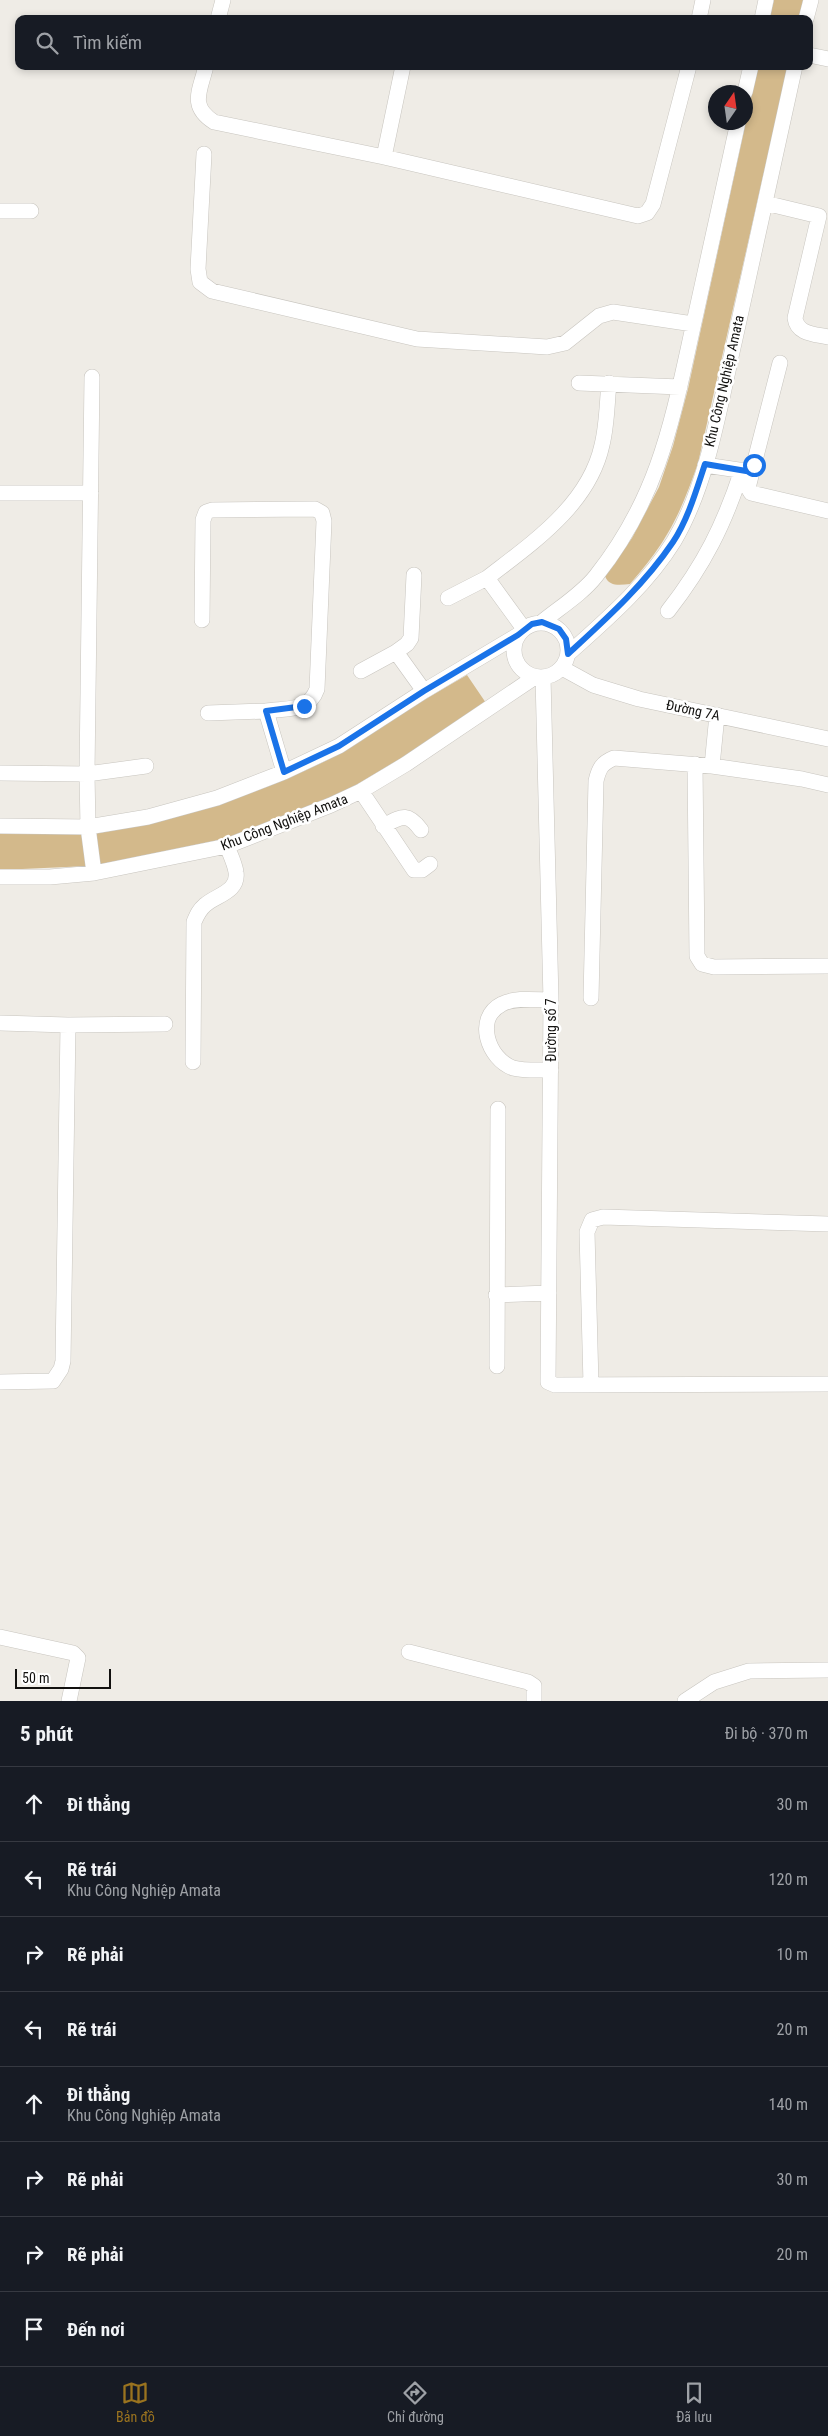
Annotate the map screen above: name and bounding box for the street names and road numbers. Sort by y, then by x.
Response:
street label: Khu Công Nghiệp Amata [701,314,747,448]
street label: Đường 7A [665,696,721,724]
street label: Khu Công Nghiệp Amata [218,790,350,854]
street label: Đường số 7 [543,998,559,1062]

